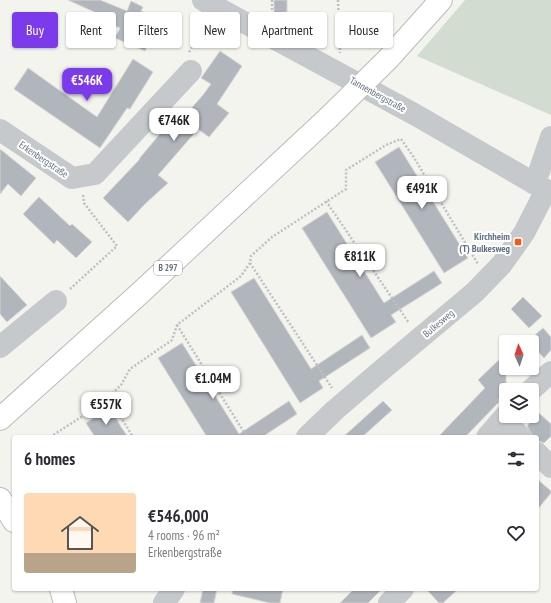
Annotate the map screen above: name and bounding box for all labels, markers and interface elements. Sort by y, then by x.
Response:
chip: Buy [12,12,58,48]
chip: Rent [66,12,116,48]
chip: Filters [124,12,182,48]
chip: New [190,12,240,48]
chip: Apartment [248,12,327,48]
chip: House [335,12,393,48]
pin: €546K [59,68,115,102]
text: €546K [71,72,103,89]
street label: Tannenbergstraße [347,74,408,115]
pin: €746K [146,108,202,142]
text: €746K [158,112,190,129]
street label: Erkenbergstraße [17,138,71,181]
pin: €491K [394,176,450,210]
text: €491K [406,180,438,197]
place label: Kirchheim (T) Bulkesweg [459,230,511,255]
marker: Kirchheim (T) Bulkesweg [513,237,523,247]
pin: €811K [332,244,388,278]
text: €811K [344,248,376,265]
road number: B 297 [154,261,182,275]
street label: Bulkesweg [420,307,457,340]
north arrow [499,335,539,375]
map controls [499,335,539,423]
pin: €1.04M [180,366,246,400]
text: €1.04M [195,370,231,387]
button: layers [499,383,539,423]
pin: €557K [78,392,134,426]
text: €557K [90,396,122,413]
text: 6 homes [24,448,75,470]
icon: filters [505,448,527,470]
text: €546,000 [148,505,209,527]
icon: home [56,509,104,557]
icon: heart [505,522,527,544]
text: 4 rooms · 96 m² [148,527,220,544]
text: Erkenbergstraße [148,544,222,561]

